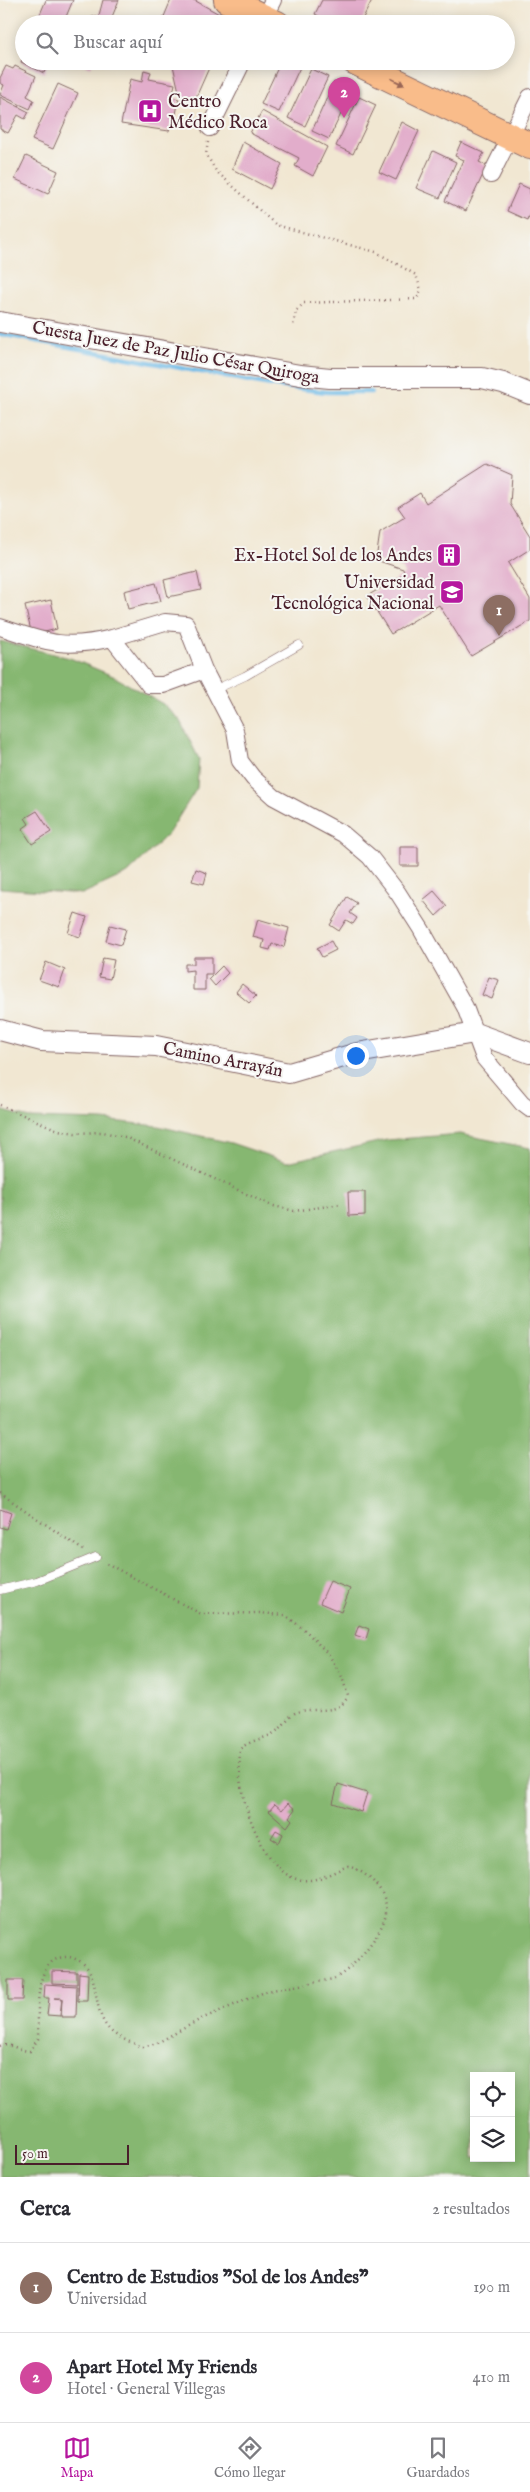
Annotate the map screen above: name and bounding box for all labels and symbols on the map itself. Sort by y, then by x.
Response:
pin: 2 [328,77,360,118]
one-way arrow [391,79,405,87]
place label: Centro Médico Roca [168,91,268,135]
hospital icon: Centro Médico Roca [137,98,163,124]
street label: Cuesta Juez de Paz Julio César Quiroga [30,317,321,390]
building icon: Ex-Hotel Sol de los Andes [436,542,462,568]
place label: Ex-Hotel Sol de los Andes [234,545,432,568]
place label: Universidad Tecnológica Nacional [272,572,434,616]
school or university icon: Universidad Tecnológica Nacional [439,579,465,605]
pin: 1 [483,595,515,636]
street label: Camino Arrayán [161,1038,285,1083]
your location [343,1043,369,1069]
scale bar [15,2142,129,2165]

